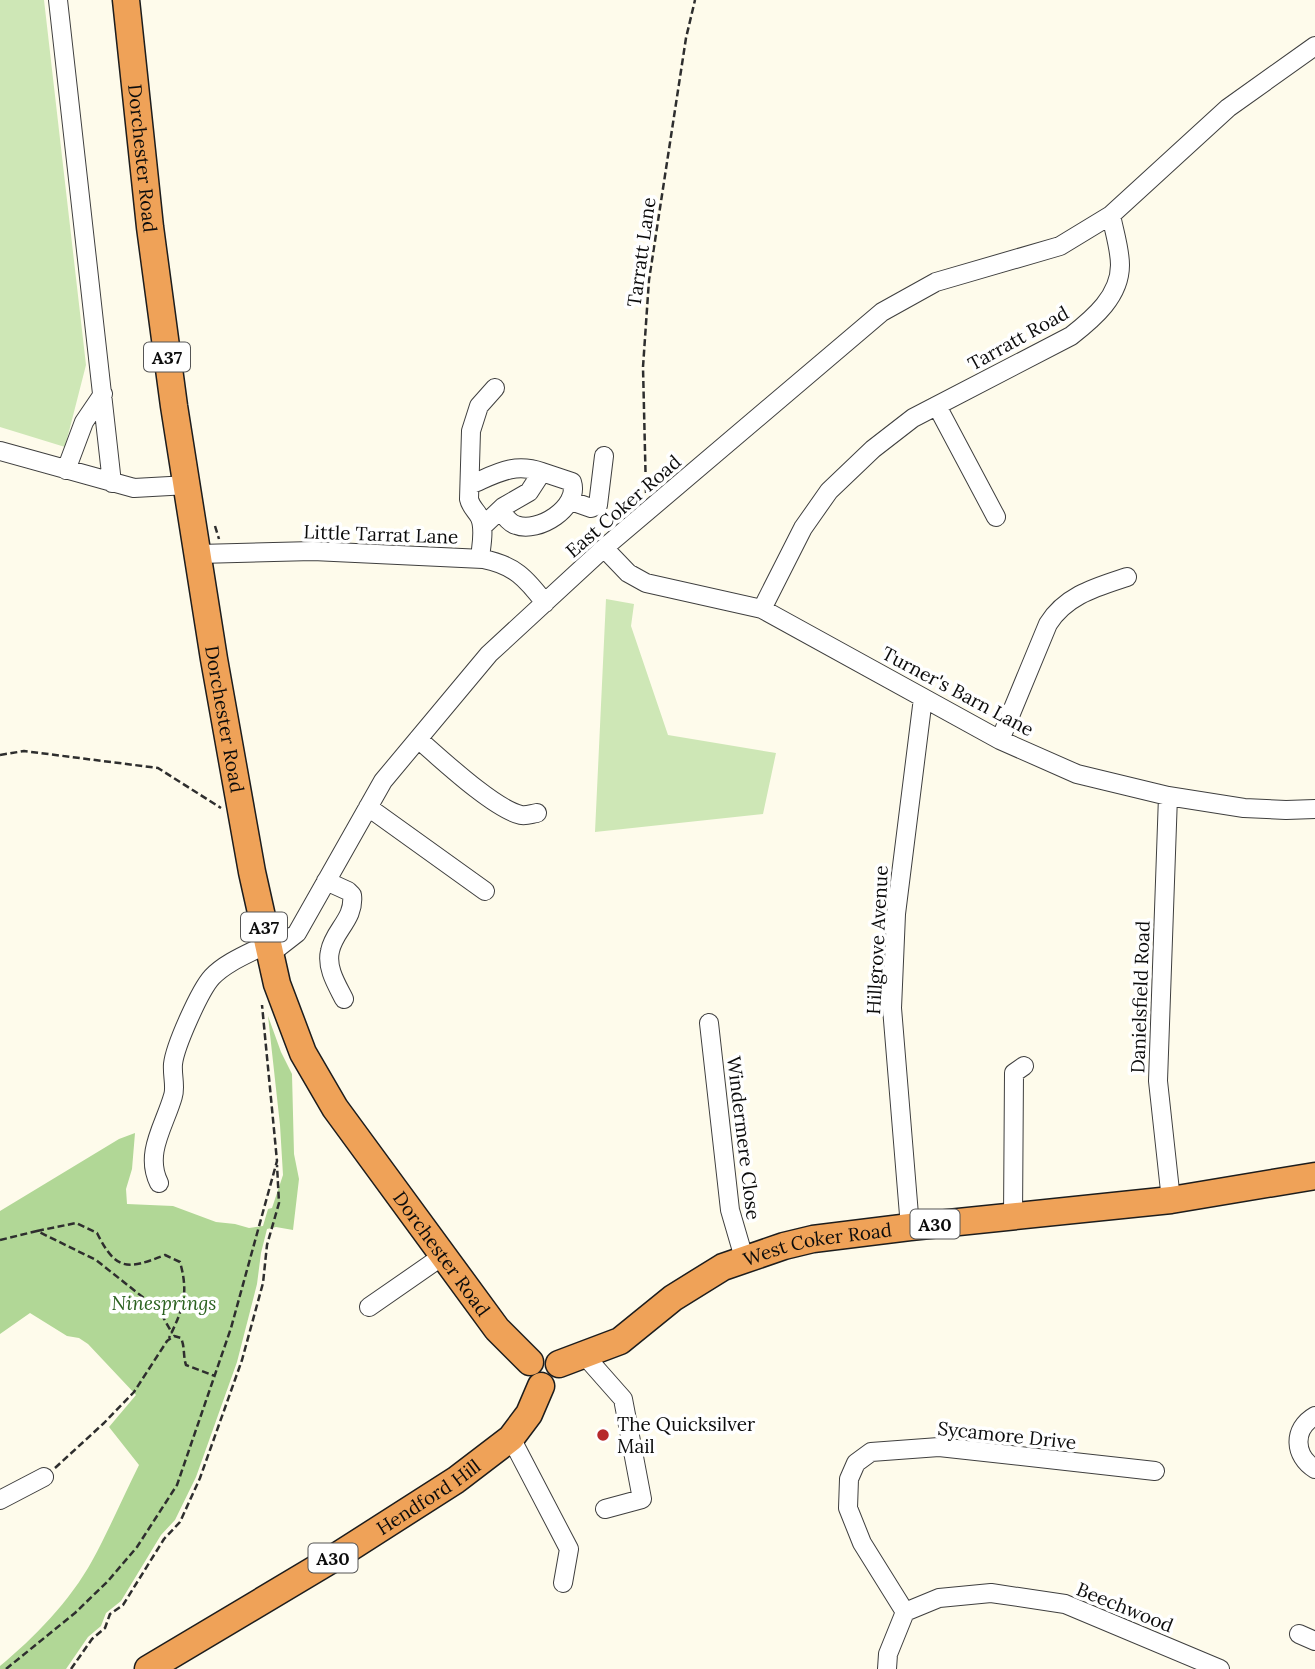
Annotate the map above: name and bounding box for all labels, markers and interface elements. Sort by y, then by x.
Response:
street label: Dorchester Road [123,83,162,233]
street label: Tarratt Lane [621,196,661,308]
street label: Tarratt Road [963,300,1073,376]
road number: A37 [144,342,190,372]
street label: East Coker Road [560,449,686,563]
street label: Little Tarrat Lane [303,519,459,549]
street label: Turner's Barn Lane [878,641,1038,741]
street label: Dorchester Road [200,644,250,795]
street label: Hillgrove Avenue [861,865,893,1015]
road number: A37 [241,912,287,942]
street label: Danielsfield Road [1125,920,1155,1074]
street label: Windermere Close [722,1055,766,1221]
street label: Dorchester Road [388,1186,495,1321]
road number: A30 [911,1210,960,1238]
street label: West Coker Road [740,1217,893,1271]
park label: Ninesprings [112,1291,216,1315]
place label: The Quicksilver Mail [617,1412,756,1458]
street label: Sycamore Drive [936,1416,1078,1454]
marker: The Quicksilver Mail [595,1427,611,1443]
street label: Hendford Hill [372,1454,485,1540]
road number: A30 [308,1544,358,1573]
street label: Beechwood [1073,1577,1177,1637]

